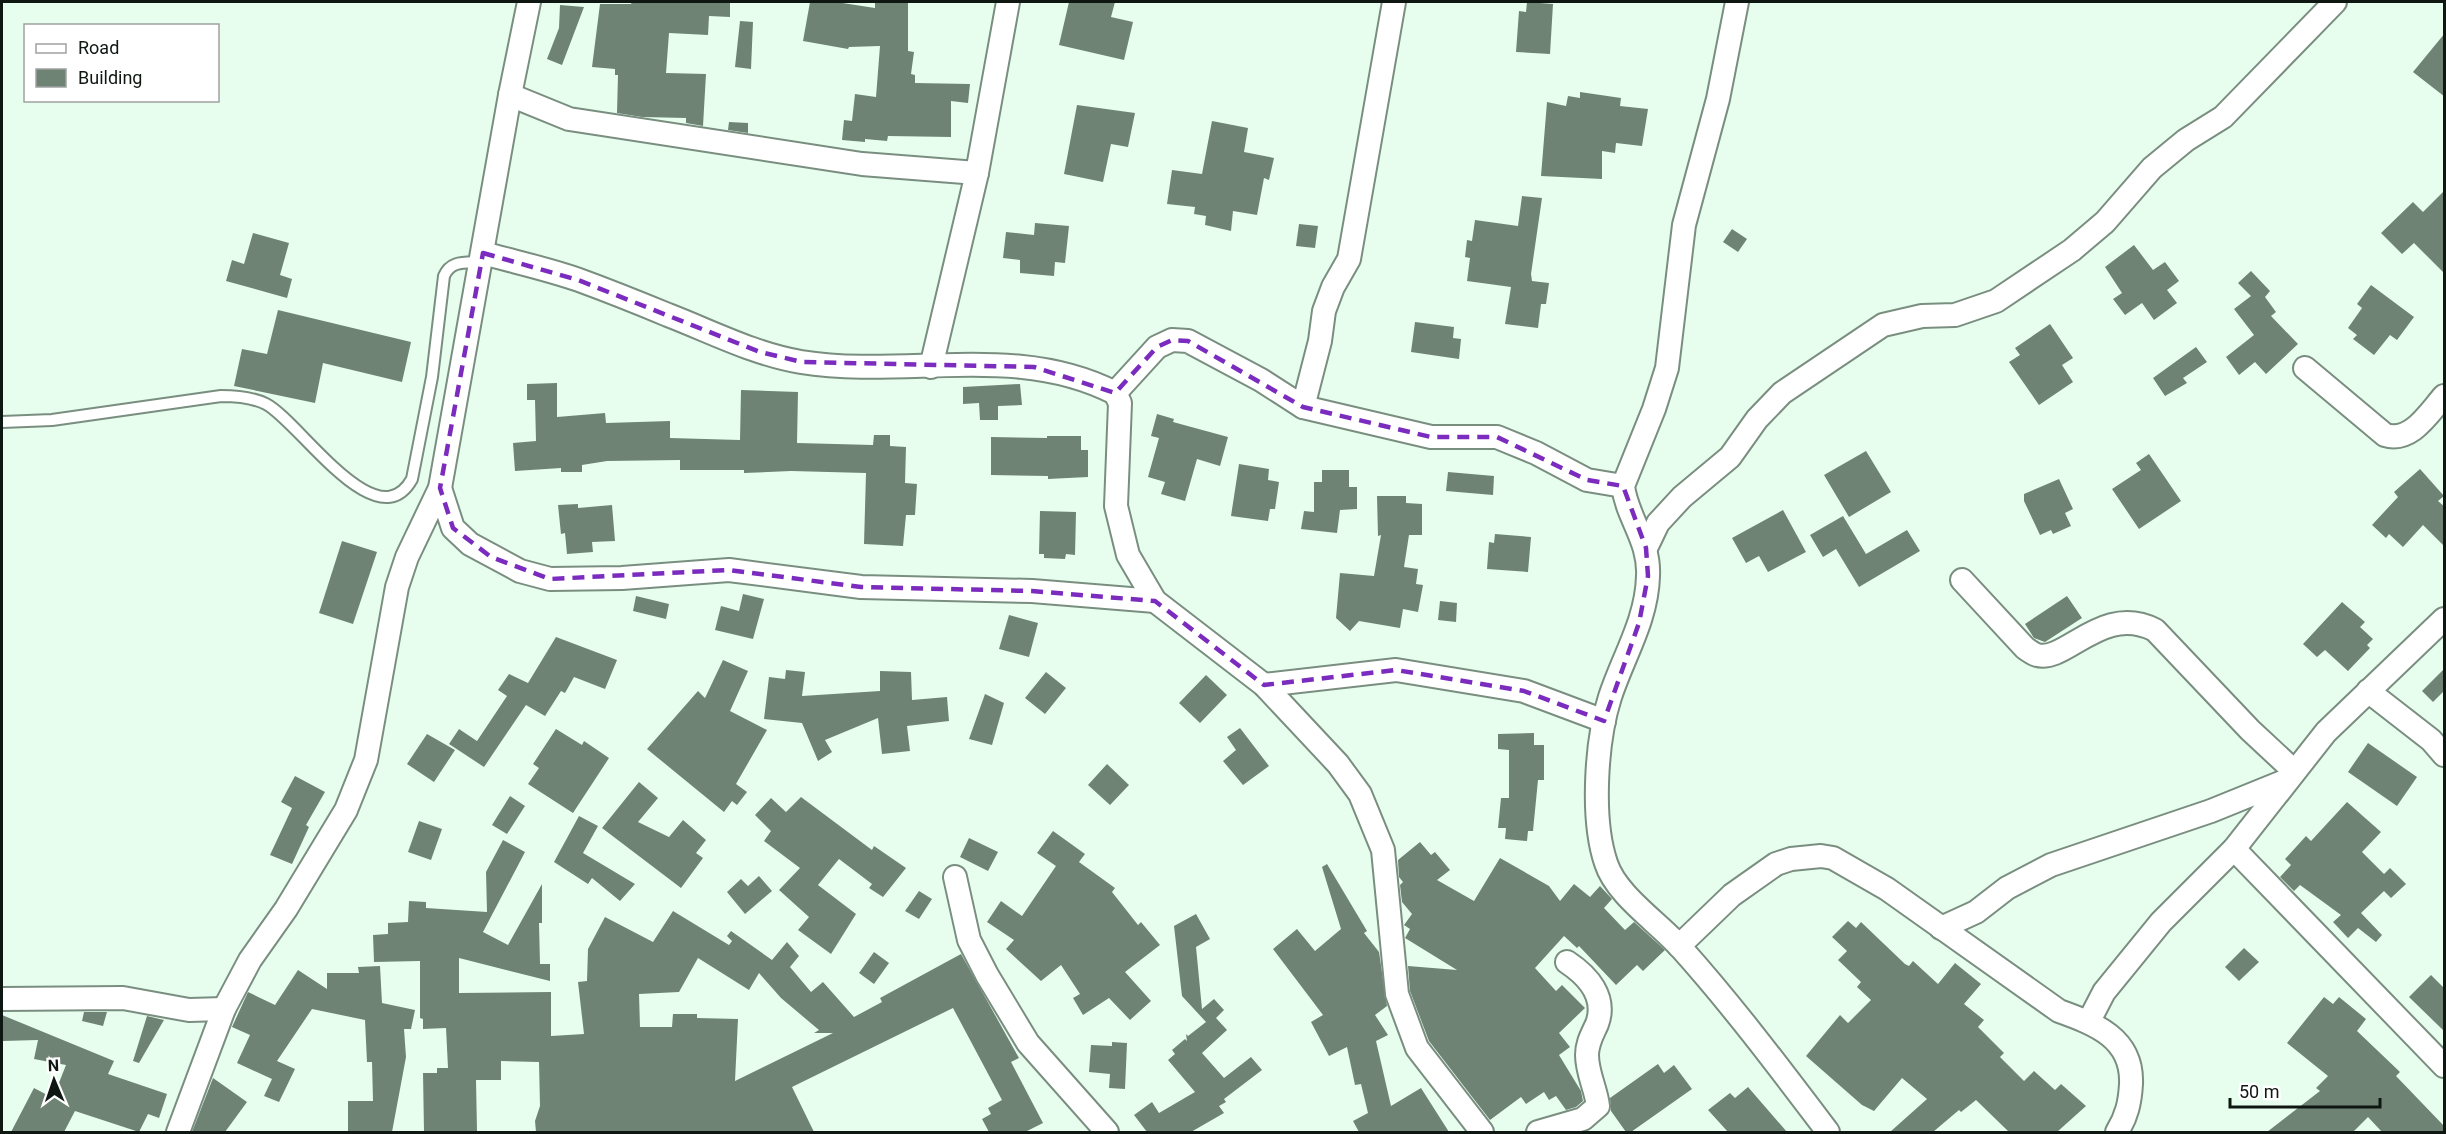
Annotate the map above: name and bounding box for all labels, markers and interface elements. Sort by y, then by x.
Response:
legend [24,24,219,102]
text: Road [78,37,119,58]
text: Building [78,67,142,88]
north arrow [24,1050,84,1110]
text: N [48,1056,59,1075]
scale bar [2230,1071,2380,1109]
text: 50 m [2239,1081,2279,1102]

